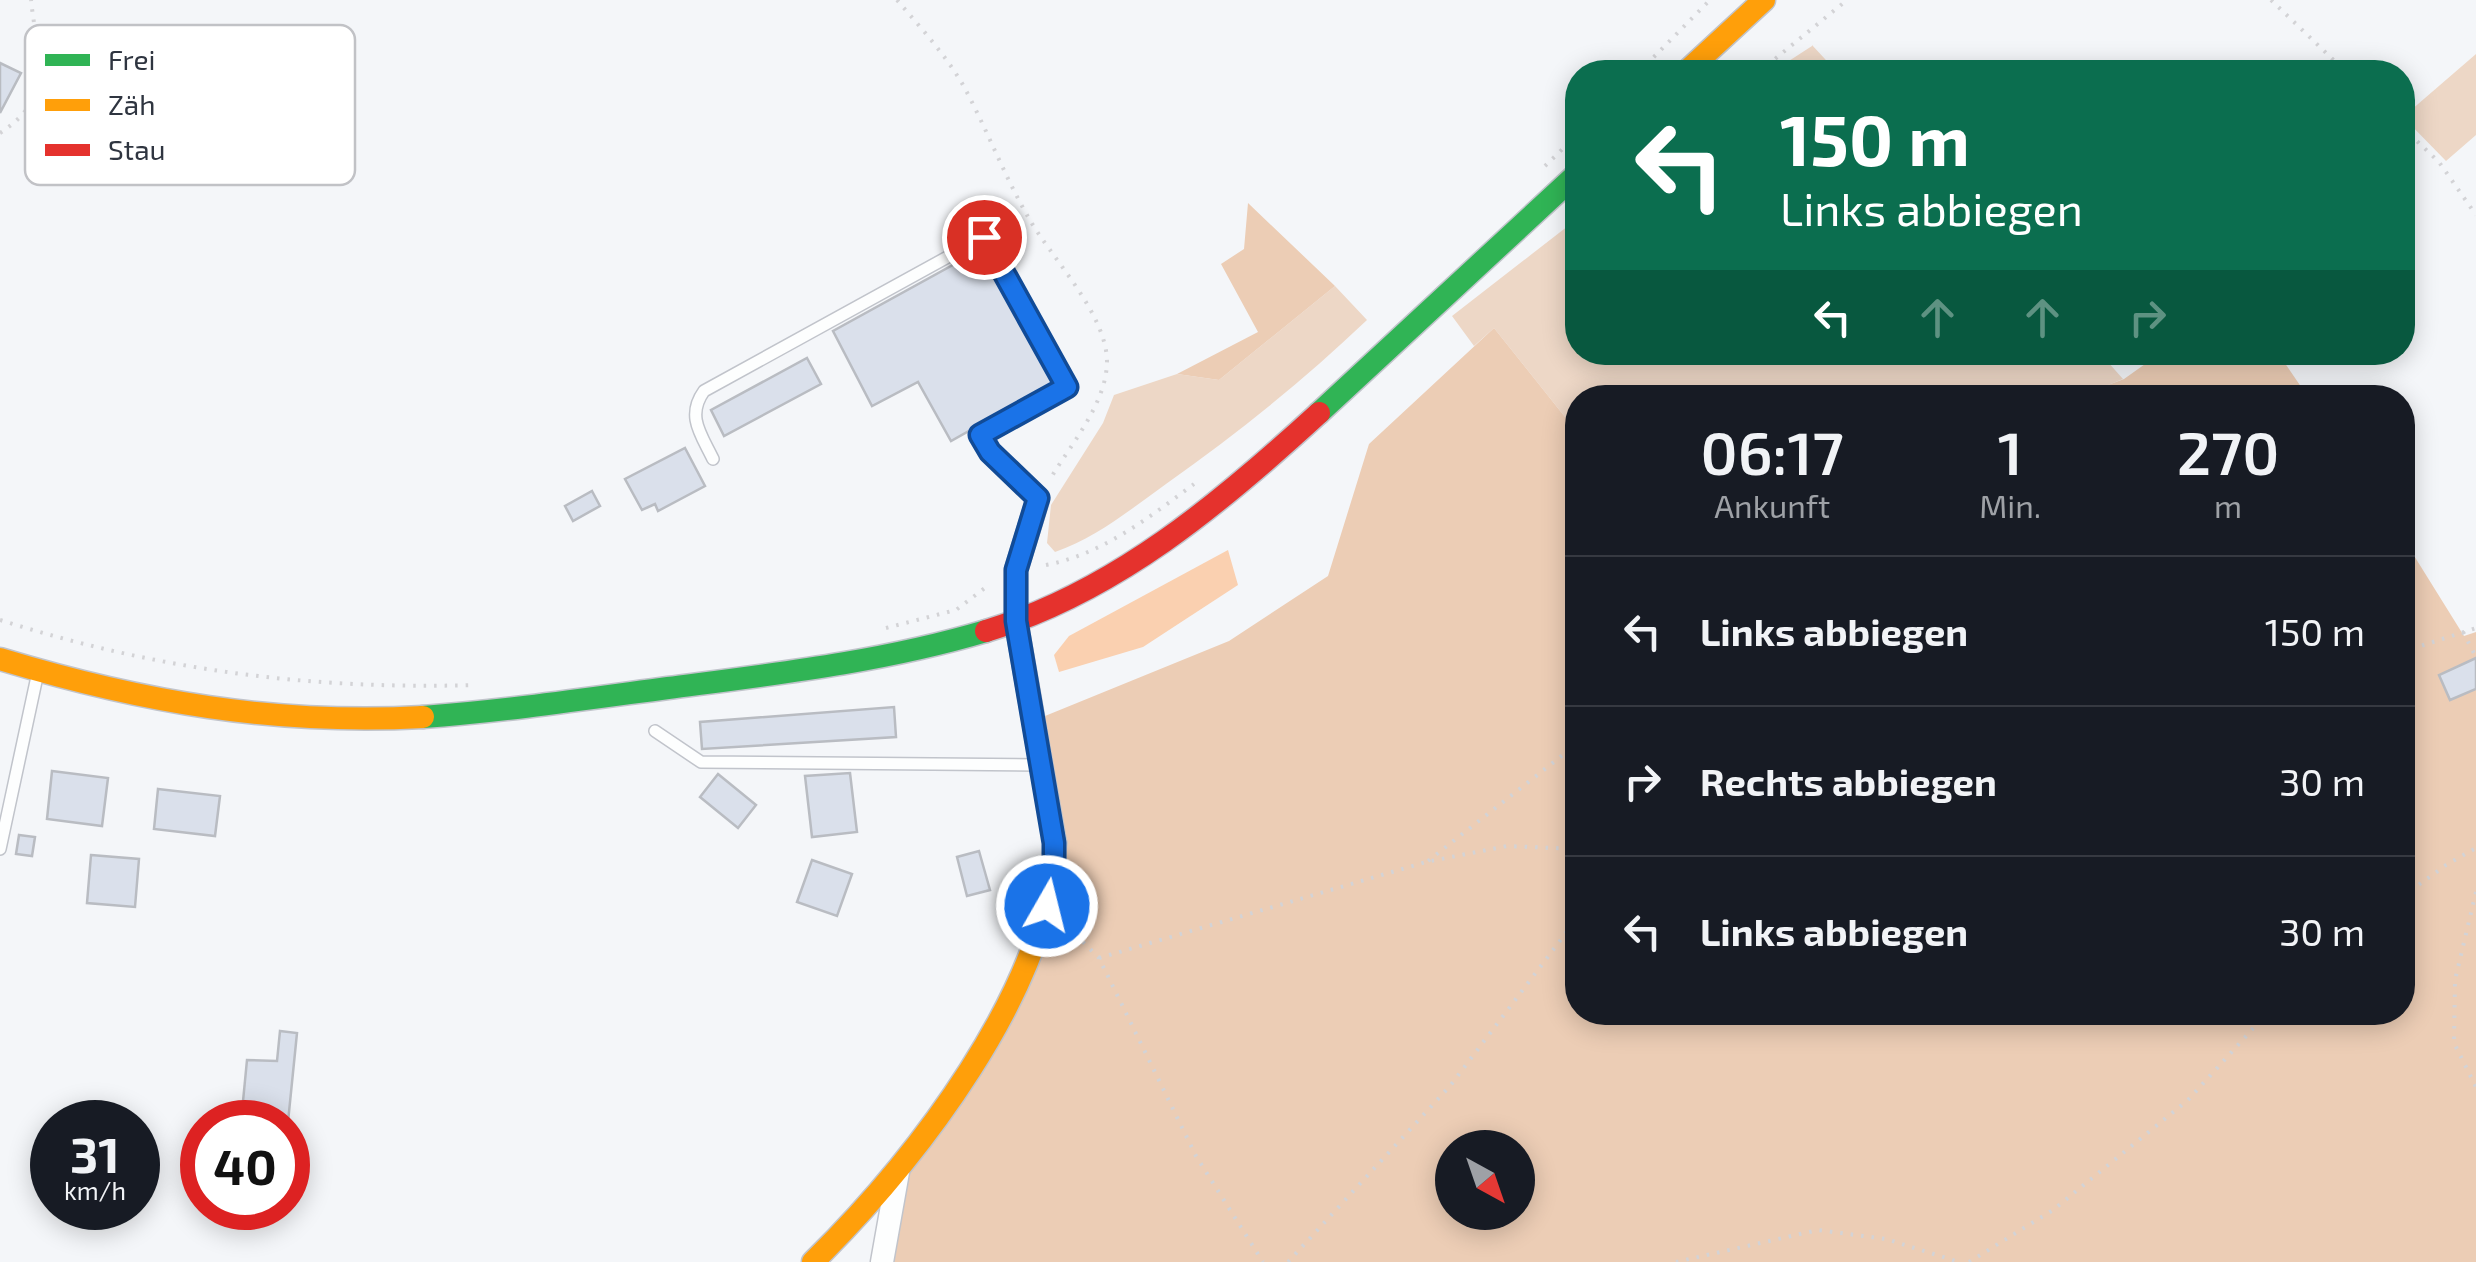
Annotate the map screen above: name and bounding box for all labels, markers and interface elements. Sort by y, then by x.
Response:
legend [25,25,355,185]
text: Frei [108,42,155,76]
text: Zäh [108,87,156,121]
text: 150 m [1780,96,1970,180]
icon: left [1615,100,1745,230]
text: Stau [108,132,166,166]
text: Links abbiegen [1780,181,2083,235]
pin [942,195,1027,280]
icon: arrive [957,210,1012,265]
icon: left [1805,290,1860,345]
icon: ahead [1910,290,1965,345]
icon: ahead [2015,290,2070,345]
icon: right [2120,290,2175,345]
text: 06:17 [1701,415,1844,487]
text: 1 [1998,415,2023,487]
text: 270 [2177,415,2279,487]
text: Ankunft [1714,486,1830,524]
text: Min. [1979,486,2041,524]
text: m [2214,486,2242,524]
icon: left [1615,604,1670,659]
text: Links abbiegen [1700,608,1968,654]
text: 150 m [2265,608,2365,654]
icon: right [1615,754,1670,809]
text: Rechts abbiegen [1700,758,1997,804]
text: 30 m [2279,758,2365,804]
position arrow [995,854,1099,958]
icon: left [1615,904,1670,959]
text: Links abbiegen [1700,908,1968,954]
text: 30 m [2279,908,2365,954]
speed limit sign: 40 [180,1100,310,1230]
text: 31 [70,1123,120,1183]
north arrow [1435,1130,1535,1230]
map controls [1435,1130,1535,1230]
text: km/h [64,1175,126,1205]

